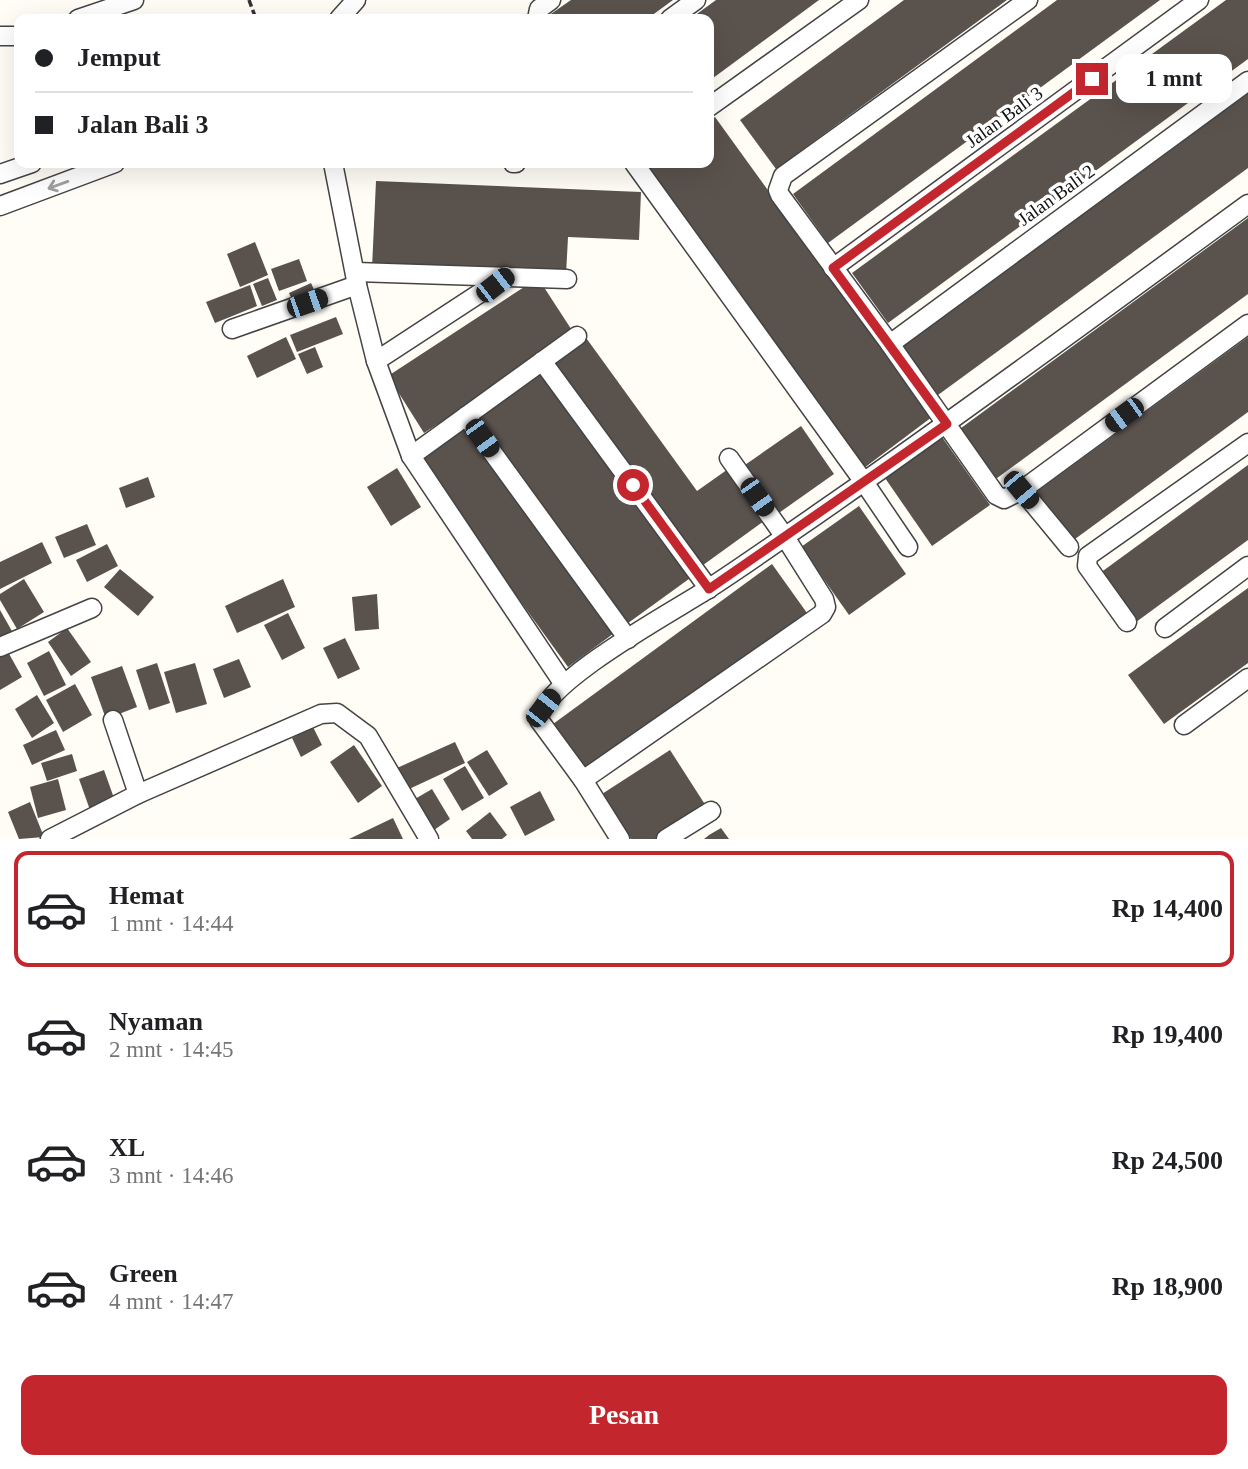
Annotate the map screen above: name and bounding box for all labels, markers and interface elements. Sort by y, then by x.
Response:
text: Jemput [77,43,161,72]
callout: 1 mnt [1116,55,1232,104]
route end [1076,63,1108,95]
text: 1 mnt [1146,66,1202,91]
street label: Jalan Bali 3 [962,82,1046,152]
text: Jalan Bali 3 [77,110,208,139]
street label: Jalan Bali 2 [1014,160,1098,230]
one-way arrow [47,179,69,192]
car [472,264,519,306]
car [284,286,331,320]
car [1101,394,1148,436]
car [462,415,503,461]
car [1000,467,1043,513]
route start [617,469,649,501]
car [737,474,778,520]
car [522,685,565,731]
icon: car [25,878,88,941]
text: Hemat [109,881,184,910]
text: Rp 14,400 [1112,894,1223,923]
text: 1 mnt · 14:44 [109,911,234,936]
icon: car [25,1004,88,1067]
text: Nyaman [109,1007,203,1036]
text: Rp 19,400 [1112,1020,1223,1049]
text: 2 mnt · 14:45 [109,1037,234,1062]
icon: car [25,1130,88,1193]
text: XL [109,1133,145,1162]
text: Rp 24,500 [1112,1146,1223,1175]
text: 3 mnt · 14:46 [109,1163,234,1188]
icon: car [25,1256,88,1319]
text: Green [109,1259,178,1288]
text: Rp 18,900 [1112,1272,1223,1301]
text: 4 mnt · 14:47 [109,1289,234,1314]
button: Pesan [21,1375,1227,1455]

